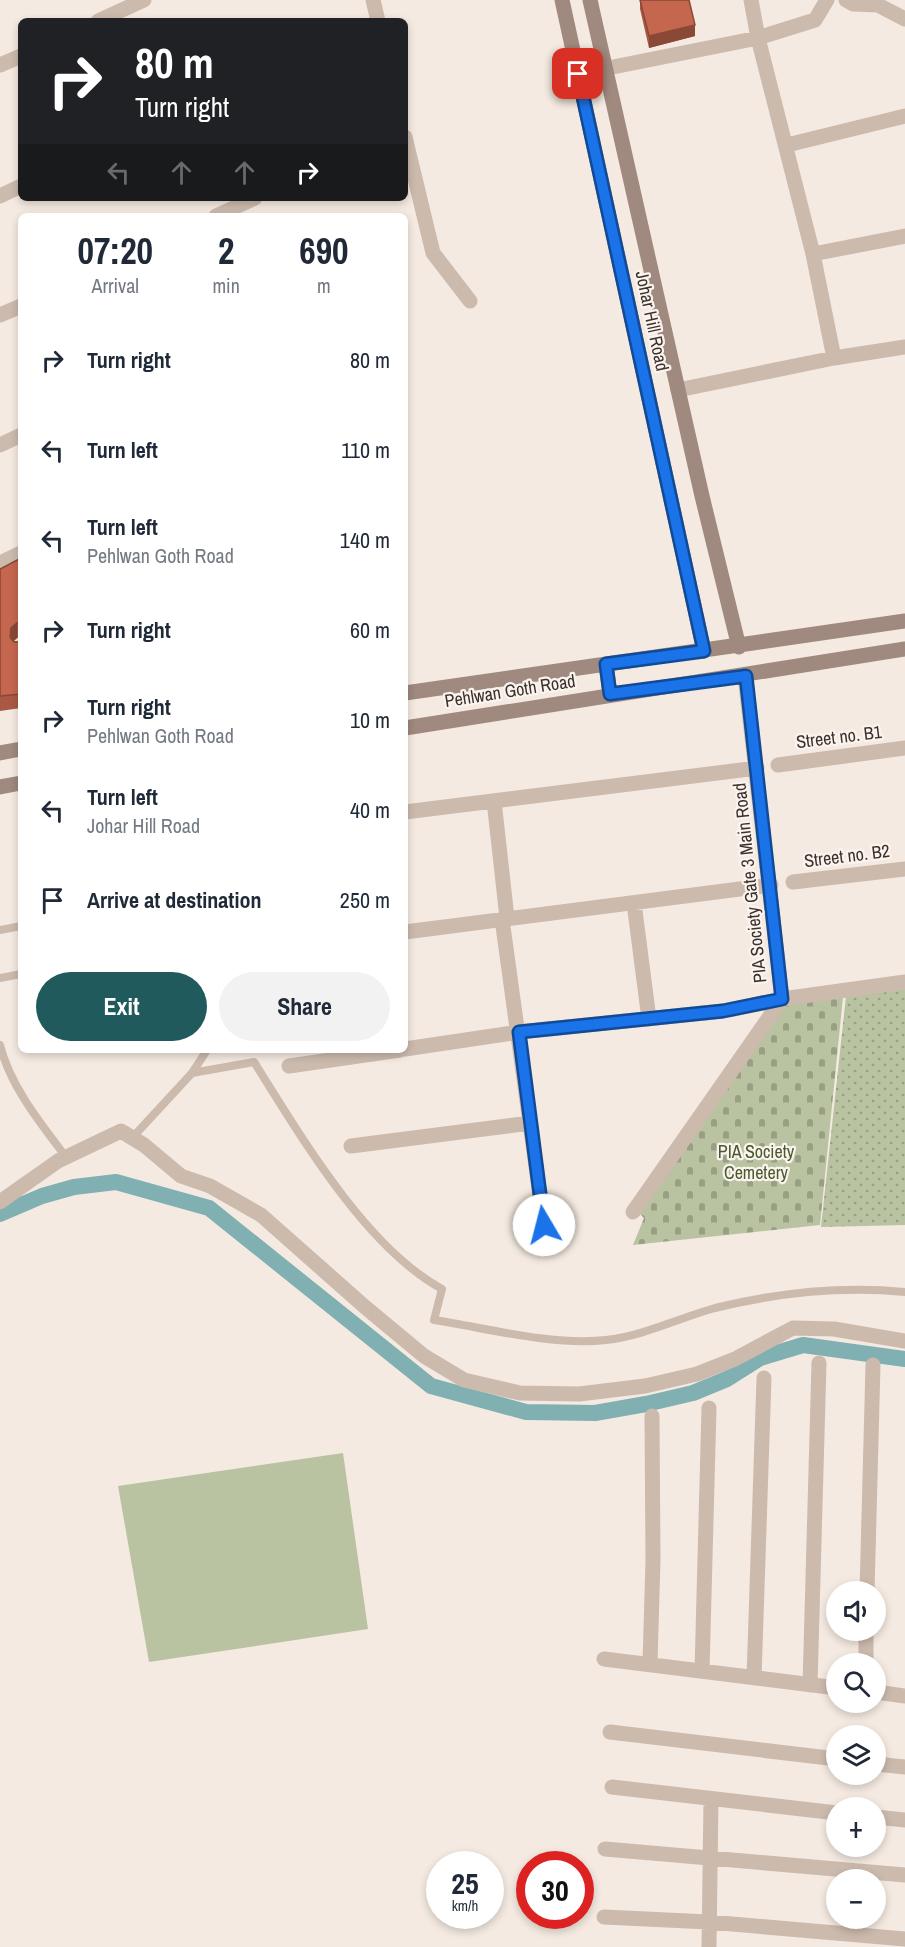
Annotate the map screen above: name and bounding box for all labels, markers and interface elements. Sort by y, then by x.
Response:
text: 80 m [135,35,214,91]
icon: right [36,42,114,120]
pin [552,48,603,99]
icon: arrive [561,57,594,90]
text: Turn right [135,89,229,125]
icon: left [102,156,135,189]
icon: ahead [165,156,198,189]
icon: ahead [228,156,261,189]
icon: right [291,156,324,189]
text: 07:20 [77,227,153,275]
text: 2 [218,227,234,275]
text: 690 [299,227,349,275]
street label: Johar Hill Road [630,269,675,373]
text: Arrival [92,272,139,299]
text: min [212,272,240,299]
text: m [317,272,331,299]
icon: right [36,344,69,377]
text: Turn right [87,345,171,375]
text: 80 m [350,345,390,375]
icon: left [36,434,69,467]
text: Turn left [87,435,158,465]
text: 110 m [341,435,390,465]
text: Turn left [87,512,158,542]
icon: left [36,524,69,557]
text: 140 m [340,525,390,555]
text: Pehlwan Goth Road [87,542,234,569]
icon: right [36,614,69,647]
text: Turn right [87,615,171,645]
text: 60 m [350,615,390,645]
street label: Pehlwan Goth Road [443,668,577,713]
text: Turn right [87,692,171,722]
icon: right [36,704,69,737]
text: 10 m [350,705,390,735]
street label: Street no. B1 [795,719,884,754]
text: Pehlwan Goth Road [87,722,234,749]
text: Turn left [87,782,158,812]
street label: PIA Society Gate 3 Main Road [727,782,772,984]
icon: left [36,794,69,827]
text: 40 m [350,795,390,825]
text: Johar Hill Road [87,812,200,839]
street label: Street no. B2 [803,838,891,873]
icon: arrive [36,884,69,917]
text: Arrive at destination [87,885,261,915]
text: 250 m [340,885,390,915]
button: Exit [36,972,207,1041]
button: Share [219,972,390,1041]
park label: PIA Society Cemetery [718,1139,795,1185]
position arrow [512,1193,576,1257]
map controls [826,1581,886,1929]
button: sound [826,1581,886,1641]
button: search [826,1653,886,1713]
button: layers [826,1725,886,1785]
button: + [826,1797,886,1857]
speed limit sign: 30 [516,1851,594,1929]
text: 25 [451,1863,479,1903]
button: − [826,1869,886,1929]
text: km/h [452,1895,478,1916]

